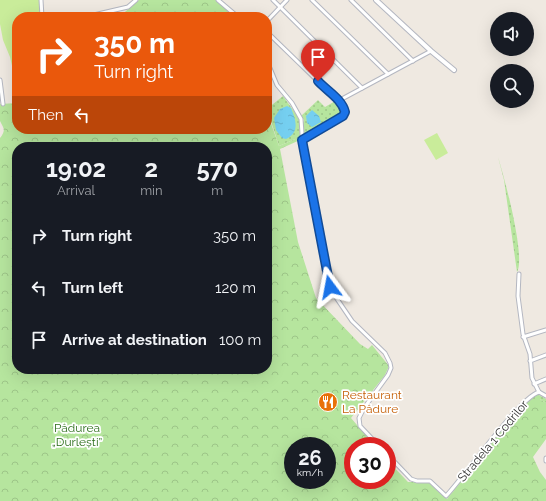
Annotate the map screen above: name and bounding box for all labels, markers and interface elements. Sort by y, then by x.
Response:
map controls [490,12,534,108]
button: sound [490,12,534,56]
text: 350 m [94,27,175,60]
icon: right [28,28,80,80]
pin [301,40,335,81]
icon: arrive [307,46,329,68]
text: Turn right [94,61,173,82]
button: search [490,64,534,108]
icon: left [71,104,93,126]
text: Then [28,106,63,124]
text: 19:02 [46,154,106,183]
text: 2 [145,154,158,183]
text: 570 [196,154,238,183]
text: Arrival [57,183,95,198]
text: min [140,183,163,198]
text: m [211,183,223,198]
icon: right [28,225,50,247]
text: Turn right [62,227,132,245]
text: 350 m [213,227,256,245]
position arrow [309,266,351,308]
icon: left [28,277,50,299]
text: Turn left [62,279,123,297]
text: 120 m [215,279,256,297]
icon: arrive [28,329,50,351]
text: Arrive at destination [62,331,207,349]
text: 100 m [219,331,261,349]
place label: Restaurant La Pădure [342,388,402,416]
restaurant icon: Restaurant La Pădure [317,391,339,413]
street label: Stradela 1 Codrilor [455,397,532,484]
park label: Pădurea „Durlești” [52,421,103,449]
speed limit sign: 30 [344,437,396,489]
text: 26 [298,446,322,470]
text: km/h [297,467,323,478]

